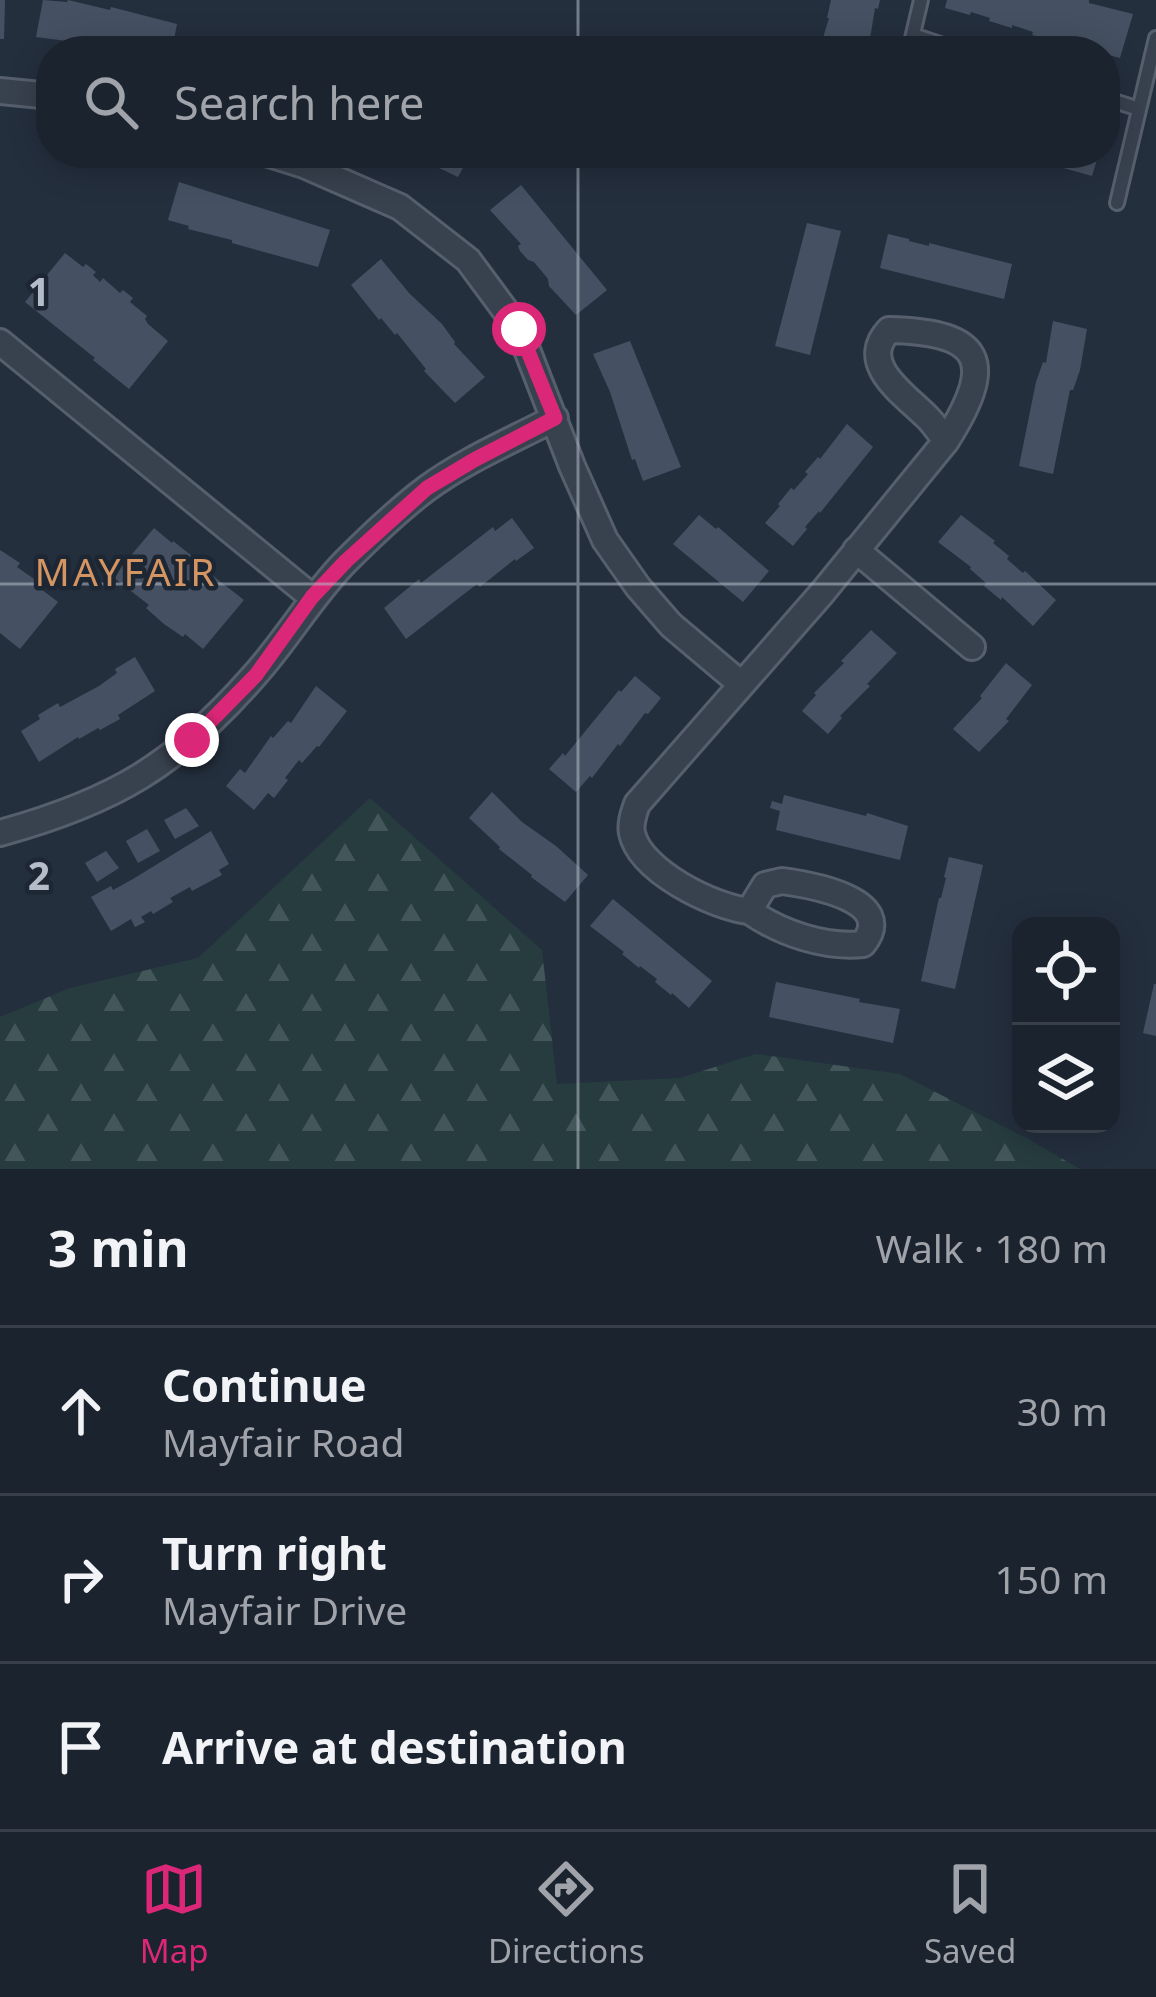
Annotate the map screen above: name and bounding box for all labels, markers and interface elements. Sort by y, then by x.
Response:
search box [36,36,1120,168]
icon: search [78,69,144,135]
text: Search here [174,72,424,133]
text: 1 [28,264,50,317]
route start [492,302,546,356]
district label: MAYFAIR [35,544,217,597]
route end [165,713,219,767]
text: 2 [28,848,50,901]
map controls [1012,917,1120,1133]
button: locate [1012,917,1120,1025]
button: layers [1012,1025,1120,1133]
text: 3 min [48,1212,189,1282]
text: Walk · 180 m [875,1221,1108,1274]
text: Continue [162,1354,367,1415]
icon: ahead [48,1378,114,1444]
text: 30 m [1017,1384,1108,1437]
text: Mayfair Road [162,1415,404,1468]
text: Turn right [162,1522,387,1583]
icon: right [48,1546,114,1612]
text: 150 m [994,1552,1108,1605]
text: Mayfair Drive [162,1583,407,1636]
icon: arrive [48,1714,114,1780]
text: Arrive at destination [162,1716,627,1777]
tab: Map [140,1856,208,1973]
tab: Directions [488,1856,645,1973]
tab: Saved [924,1856,1016,1973]

